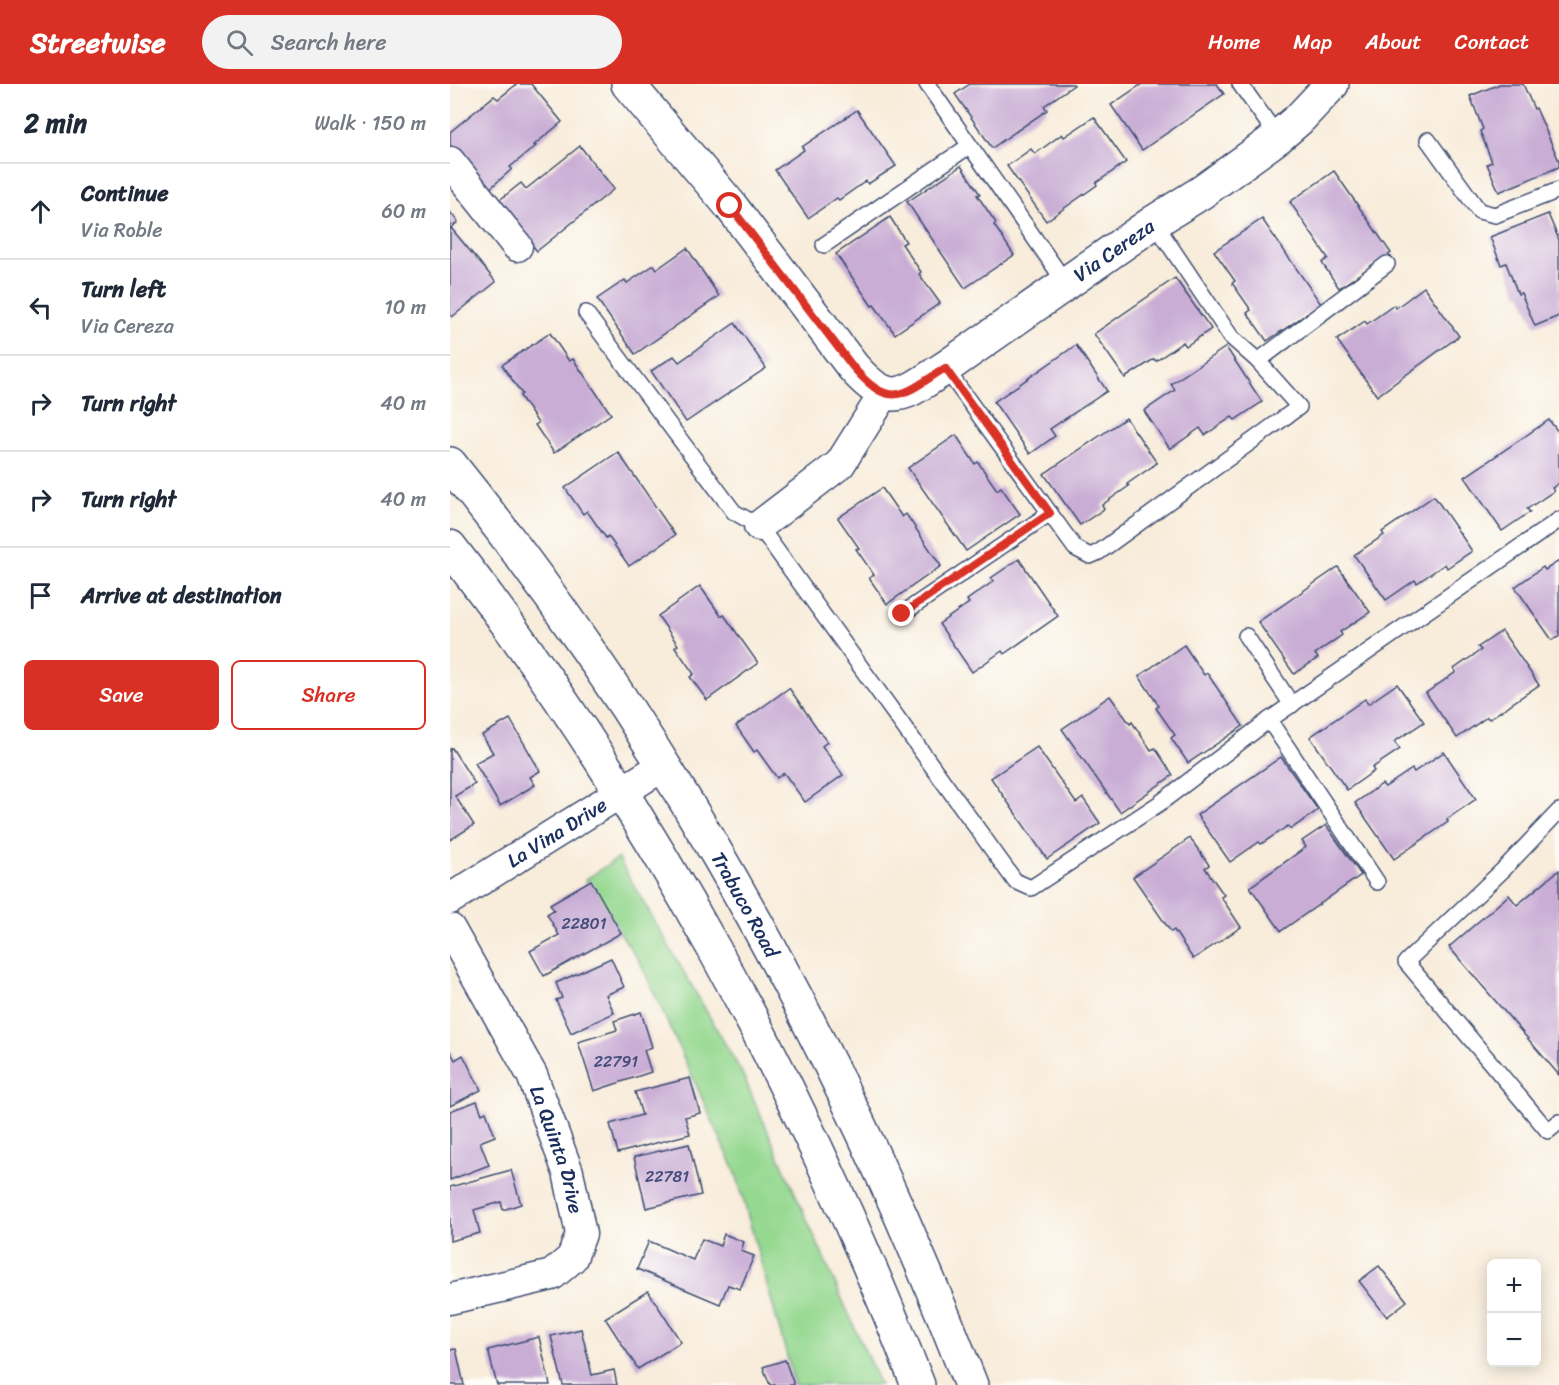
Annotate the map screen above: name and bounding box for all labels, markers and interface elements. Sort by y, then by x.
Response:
search box [202,15,622,69]
text: Streetwise [30,18,166,67]
text: Search here [271,23,387,62]
text: Home [1208,23,1260,61]
text: Map [1293,23,1332,61]
text: About [1365,23,1422,61]
text: Contact [1455,23,1529,61]
icon: search [223,26,256,59]
text: 2 min [24,100,87,146]
text: Walk · 150 m [314,106,426,141]
text: Continue [81,174,169,213]
route start [716,192,742,218]
text: 60 m [381,194,426,229]
icon: ahead [24,195,57,228]
street label: Via Cereza [1066,209,1163,291]
text: Via Roble [81,213,163,248]
text: Turn left [81,270,166,309]
text: 10 m [384,290,426,325]
icon: left [24,291,57,324]
text: Via Cereza [81,309,174,344]
text: Turn right [81,384,176,423]
text: 40 m [380,386,426,421]
icon: right [24,387,57,420]
text: Turn right [81,480,176,519]
text: 40 m [380,482,426,517]
icon: right [24,483,57,516]
text: Arrive at destination [81,576,282,615]
icon: arrive [24,579,57,612]
route end [888,600,914,626]
button: Save [24,660,219,730]
button: Share [231,660,426,730]
street label: La Vina Drive [500,787,614,877]
street label: Trabuco Road [701,845,790,965]
house number: 22801 [561,909,607,938]
house number: 22791 [594,1047,638,1076]
street label: La Quinta Drive [520,1080,594,1217]
house number: 22781 [645,1162,689,1191]
map controls [1487,1259,1541,1367]
button: + [1487,1259,1541,1313]
button: − [1487,1313,1541,1367]

